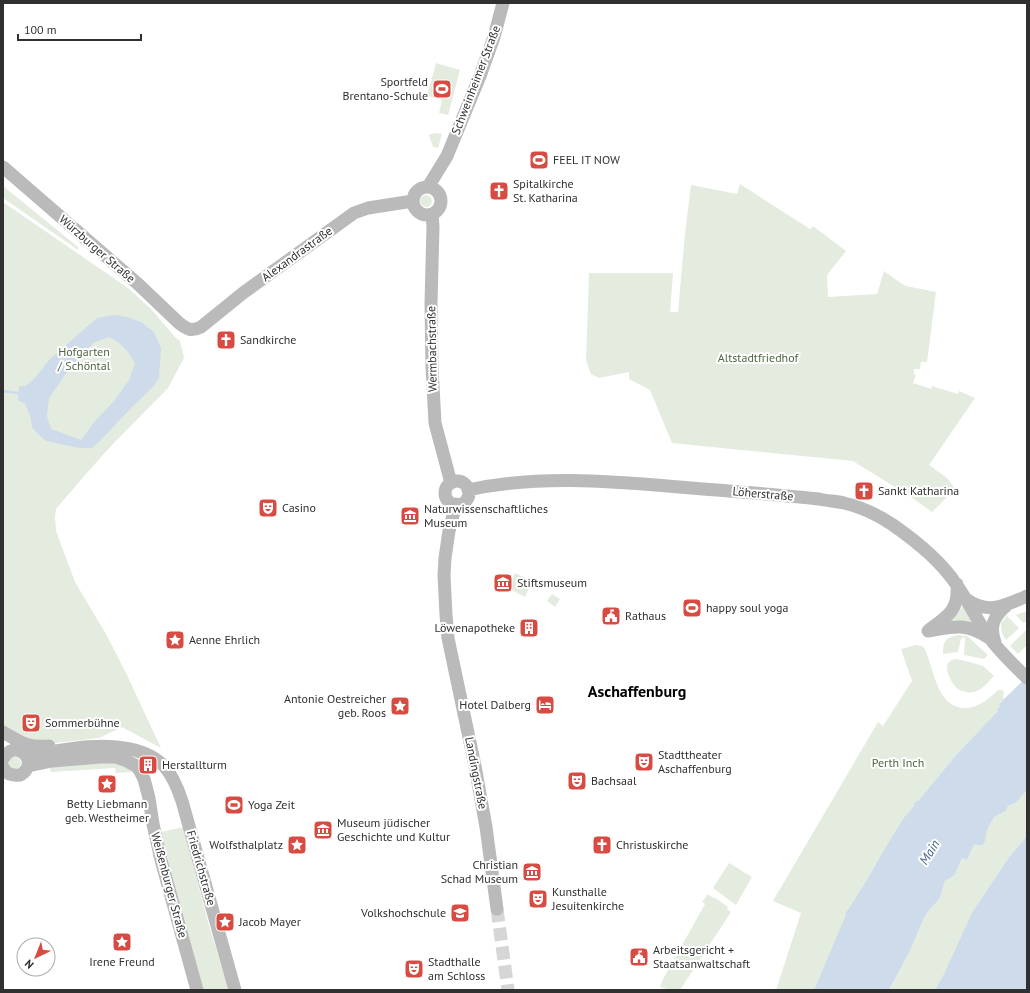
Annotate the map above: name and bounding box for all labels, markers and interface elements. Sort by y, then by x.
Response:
scale bar [18,16,141,42]
text: 100 m [24,22,57,37]
street label: Schweinheimer Straße [448,23,503,136]
place label: Sportfeld Brentano-Schule [342,74,428,103]
sports icon: Sportfeld Brentano-Schule [431,78,453,100]
sports icon: FEEL IT NOW [528,149,550,171]
place label: FEEL IT NOW [553,152,620,167]
place label: Spitalkirche St. Katharina [513,176,578,205]
church icon: Spitalkirche St. Katharina [488,180,510,202]
street label: Würzburger Straße [56,211,138,286]
street label: Alexandrastraße [258,223,335,284]
street label: Wermbachstraße [423,306,440,392]
church icon: Sandkirche [215,329,237,351]
place label: Sandkirche [240,332,296,347]
park label: Hofgarten / Schöntal [57,344,111,373]
park label: Altstadtfriedhof [718,350,799,365]
church icon: Sankt Katharina [853,480,875,502]
street label: Löherstraße [732,483,794,504]
place label: Sankt Katharina [878,483,959,498]
theatre icon: Casino [257,497,279,519]
place label: Casino [282,500,316,515]
place label: Naturwissenschaftliches Museum [424,501,548,530]
museum icon: Naturwissenschaftliches Museum [399,505,421,527]
museum icon: Stiftsmuseum [492,572,514,594]
place label: Stiftsmuseum [517,575,587,590]
sports icon: happy soul yoga [681,597,703,619]
place label: happy soul yoga [706,600,789,615]
public building icon: Rathaus [600,605,622,627]
place label: Rathaus [625,608,666,623]
building icon: Löwenapotheke [518,617,540,639]
place label: Löwenapotheke [435,620,515,635]
place icon: Aenne Ehrlich [164,629,186,651]
place label: Aenne Ehrlich [189,632,260,647]
district label: Aschaffenburg [588,681,686,701]
place label: Antonie Oestreicher geb. Roos [284,691,386,720]
hotel icon: Hotel Dalberg [534,694,556,716]
place icon: Antonie Oestreicher geb. Roos [389,695,411,717]
place label: Hotel Dalberg [459,697,531,712]
theatre icon: Sommerbühne [20,712,42,734]
place label: Sommerbühne [45,715,120,730]
street label: Landingstraße [462,735,491,810]
place label: Stadttheater Aschaffenburg [658,747,732,776]
theatre icon: Stadttheater Aschaffenburg [633,751,655,773]
building icon: Herstallturm [137,754,159,776]
park label: Perth Inch [872,755,924,770]
place label: Herstallturm [162,757,227,772]
theatre icon: Bachsaal [566,770,588,792]
place icon: Betty Liebmann geb. Westheimer [96,773,118,795]
place label: Bachsaal [591,773,637,788]
sports icon: Yoga Zeit [223,794,245,816]
place label: Betty Liebmann geb. Westheimer [65,796,149,825]
place label: Yoga Zeit [248,797,295,812]
place label: Museum jüdischer Geschichte und Kultur [337,815,450,844]
museum icon: Museum jüdischer Geschichte und Kultur [312,819,334,841]
street label: Friedrichstraße [184,828,219,907]
street label: Weißenburger Straße [148,830,191,939]
place icon: Wolfsthalplatz [286,834,308,856]
church icon: Christuskirche [591,834,613,856]
water label: Main [915,836,944,868]
place label: Wolfsthalplatz [209,837,283,852]
place label: Christuskirche [616,837,688,852]
place label: Christian Schad Museum [441,857,518,886]
museum icon: Christian Schad Museum [521,861,543,883]
place label: Kunsthalle Jesuitenkirche [551,884,624,913]
theatre icon: Kunsthalle Jesuitenkirche [527,888,549,910]
school or university icon: Volkshochschule [449,902,471,924]
place label: Volkshochschule [360,905,446,920]
place icon: Jacob Mayer [214,911,236,933]
place label: Jacob Mayer [238,914,301,929]
place icon: Irene Freund [111,931,133,953]
north arrow [16,937,56,977]
place label: Arbeitsgericht + Staatsanwaltschaft [653,942,750,971]
public building icon: Arbeitsgericht + Staatsanwaltschaft [628,946,650,968]
place label: Irene Freund [89,954,155,969]
place label: Stadthalle am Schloss [428,954,485,983]
text: N [22,957,37,972]
theatre icon: Stadthalle am Schloss [403,958,425,980]

